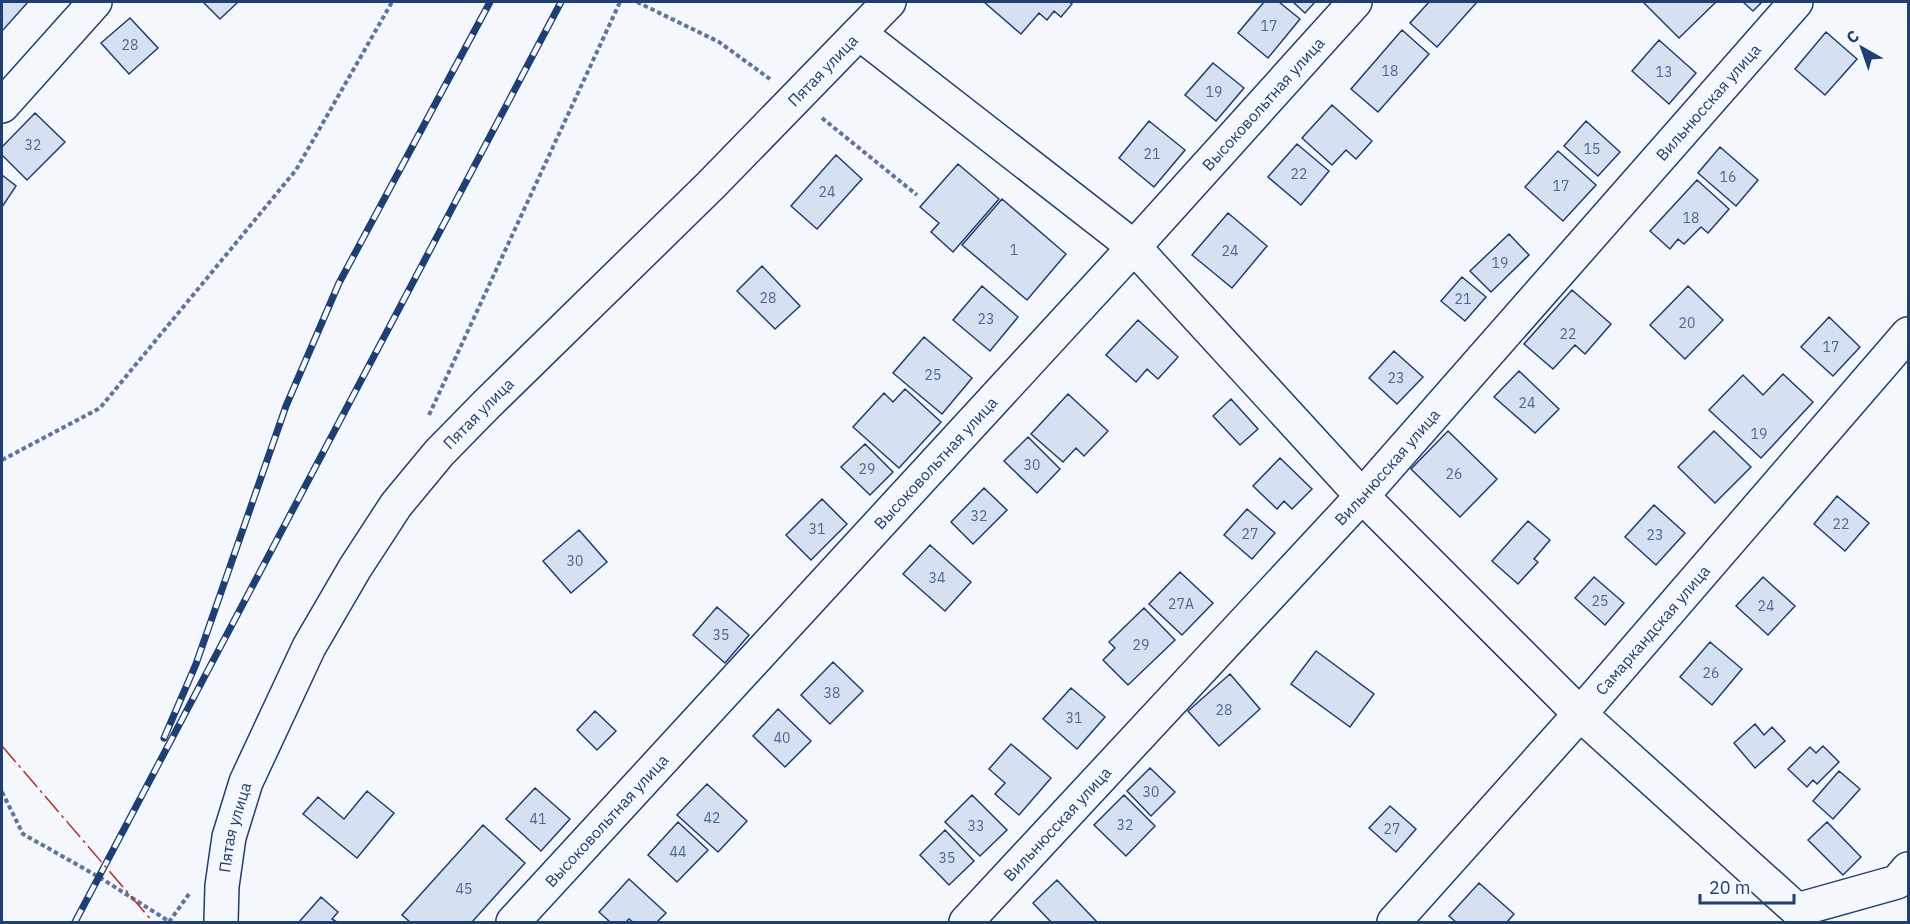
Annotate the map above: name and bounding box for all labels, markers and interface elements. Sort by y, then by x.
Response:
house number: 17 [1261,17,1277,35]
north arrow [1832,18,1892,78]
text: С [1842,25,1863,48]
street label: Пятая улица [783,30,862,110]
street label: Высоковольтная улица [1198,33,1329,175]
house number: 28 [122,36,138,54]
street label: Вильнюсская улица [1651,39,1765,165]
house number: 18 [1382,62,1398,80]
house number: 13 [1656,63,1672,81]
house number: 19 [1206,83,1222,101]
house number: 32 [25,136,41,154]
house number: 15 [1584,140,1600,158]
house number: 21 [1144,145,1160,163]
house number: 22 [1291,165,1307,183]
house number: 16 [1720,168,1736,186]
house number: 17 [1553,177,1569,195]
house number: 24 [819,183,835,201]
house number: 18 [1683,209,1699,227]
house number: 1 [1010,241,1018,259]
house number: 24 [1222,242,1238,260]
house number: 19 [1492,254,1508,272]
house number: 28 [760,289,776,307]
house number: 21 [1455,290,1471,308]
house number: 23 [978,310,994,328]
house number: 20 [1679,314,1695,332]
house number: 22 [1560,325,1576,343]
house number: 17 [1823,338,1839,356]
house number: 25 [925,366,941,384]
house number: 23 [1388,369,1404,387]
street label: Пятая улица [439,373,518,453]
street label: Высоковольтная улица [870,392,1002,533]
house number: 24 [1519,394,1535,412]
street label: Вильнюсская улица [1330,404,1444,529]
house number: 19 [1751,425,1767,443]
house number: 30 [1024,456,1040,474]
house number: 29 [859,460,875,478]
house number: 26 [1446,465,1462,483]
house number: 32 [971,507,987,525]
house number: 22 [1833,515,1849,533]
house number: 31 [809,520,825,538]
house number: 27 [1242,525,1258,543]
house number: 23 [1647,526,1663,544]
house number: 30 [567,552,583,570]
street label: Самаркандская улица [1591,560,1714,699]
house number: 34 [929,569,945,587]
house number: 25 [1592,592,1608,610]
house number: 27А [1168,595,1194,613]
house number: 24 [1758,597,1774,615]
house number: 35 [713,626,729,644]
house number: 29 [1133,636,1149,654]
house number: 26 [1703,664,1719,682]
house number: 38 [824,684,840,702]
house number: 28 [1216,701,1232,719]
house number: 31 [1066,709,1082,727]
house number: 40 [774,729,790,747]
street label: Высоковольтная улица [540,750,673,891]
street label: Вильнюсская улица [999,762,1116,885]
street label: Пятая улица [214,780,255,874]
house number: 30 [1143,783,1159,801]
house number: 42 [704,809,720,827]
house number: 41 [530,810,546,828]
house number: 32 [1117,816,1133,834]
house number: 33 [968,817,984,835]
house number: 27 [1384,820,1400,838]
house number: 44 [670,843,686,861]
house number: 35 [939,849,955,867]
scale bar [1700,867,1794,905]
text: 20 m [1709,876,1751,899]
house number: 45 [456,880,472,898]

